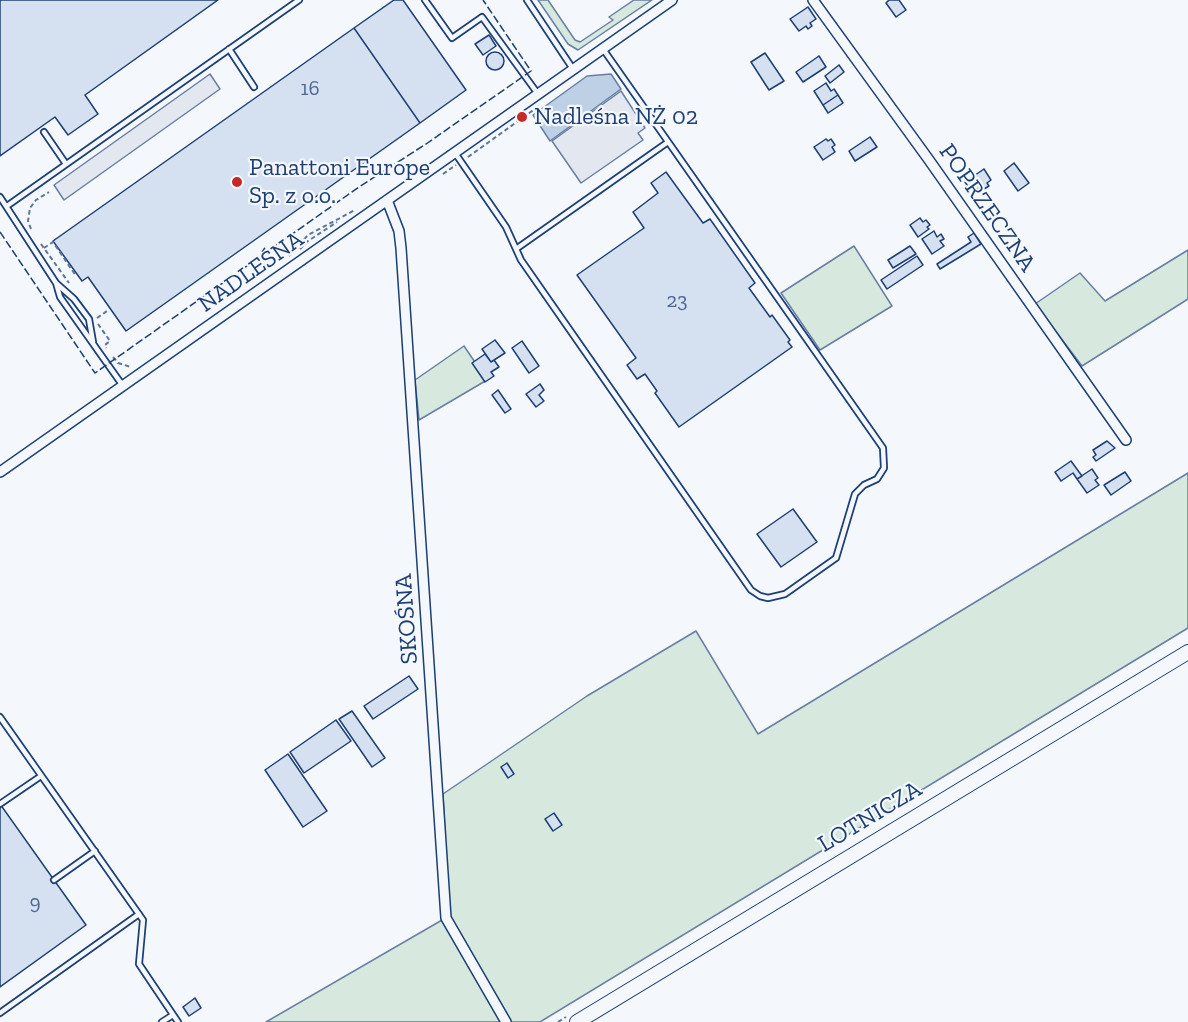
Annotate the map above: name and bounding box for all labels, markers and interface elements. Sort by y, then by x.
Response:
house number: 16 [300,76,320,102]
place label: Nadleśna NŻ 02 [534,103,698,131]
marker: Nadleśna NŻ 02 [515,110,529,124]
street label: POPRZECZNA [932,139,1042,277]
place label: Panattoni Europe Sp. z o.o. [249,154,430,210]
marker: Panattoni Europe Sp. z o.o. [230,175,244,189]
street label: NADLEŚNA [193,225,309,319]
house number: 23 [666,288,688,314]
street label: SKOŚNA [389,573,425,665]
street label: LOTNICZA [813,775,927,859]
house number: 9 [29,890,41,916]

